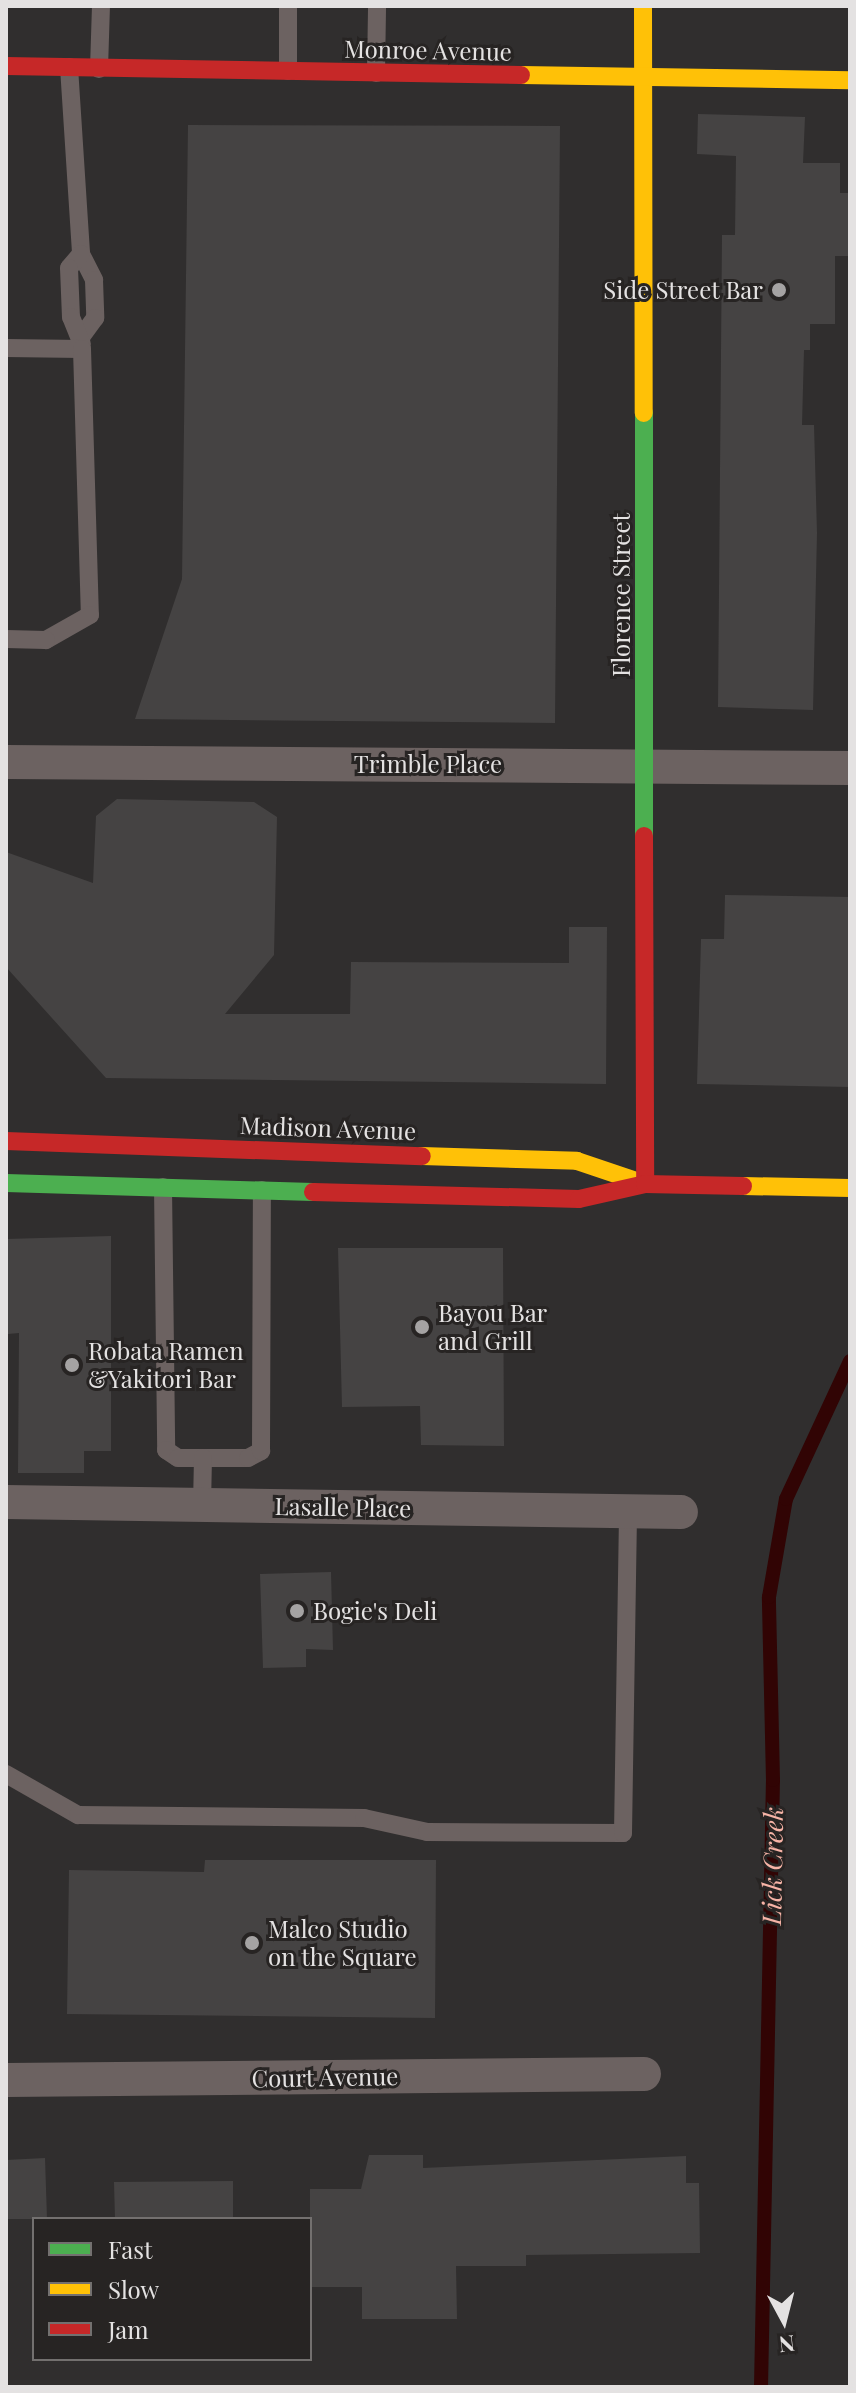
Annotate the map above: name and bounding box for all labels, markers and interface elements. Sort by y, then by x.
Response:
street label: Monroe Avenue [343,34,513,66]
place label: Side Street Bar [603,276,763,304]
marker: Side Street Bar [770,281,788,299]
street label: Florence Street [607,513,635,677]
street label: Trimble Place [354,750,502,778]
street label: Madison Avenue [239,1111,417,1145]
place label: Bayou Bar and Grill [438,1299,547,1355]
marker: Bayou Bar and Grill [413,1318,431,1336]
place label: Robata Ramen &Yakitori Bar [88,1337,244,1393]
marker: Robata Ramen &Yakitori Bar [63,1356,81,1374]
street label: Lasalle Place [274,1491,412,1523]
place label: Bogie's Deli [313,1597,437,1625]
marker: Bogie's Deli [288,1602,306,1620]
water label: Lick Creek [755,1807,789,1925]
place label: Malco Studio on the Square [268,1915,417,1971]
marker: Malco Studio on the Square [243,1934,261,1952]
street label: Court Avenue [251,2061,399,2093]
legend [32,2217,312,2361]
text: Fast [108,2233,153,2265]
text: Slow [108,2273,159,2305]
north arrow [744,2281,824,2361]
text: Jam [108,2313,149,2345]
text: N [777,2329,797,2361]

